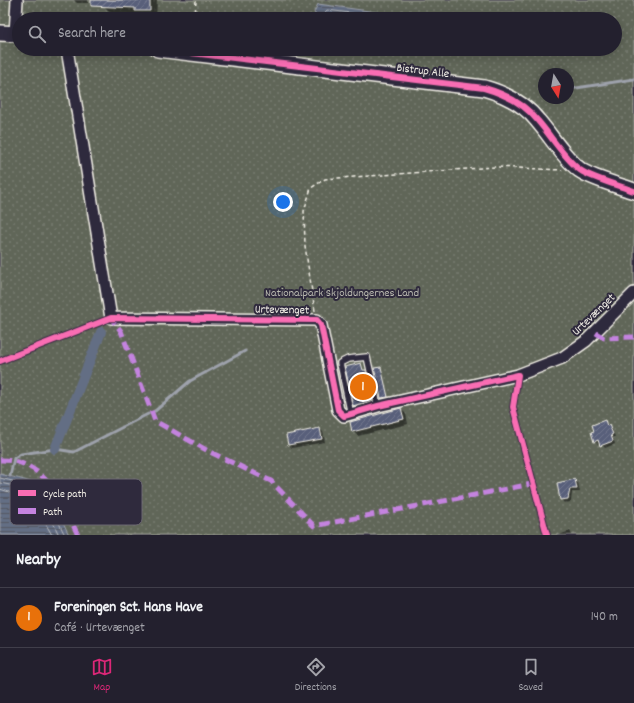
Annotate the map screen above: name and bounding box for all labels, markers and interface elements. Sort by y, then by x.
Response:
search box [12,12,622,56]
icon: search [26,23,48,45]
text: Search here [58,23,126,45]
street label: Bistrup Alle [396,60,450,83]
north arrow [538,68,574,104]
your location [273,192,293,212]
park label: Nationalpark Skjoldungernes Land [265,285,419,302]
street label: Urtevænget [569,290,620,340]
street label: Urtevænget [255,302,310,319]
pin: 1 [350,372,376,402]
legend [10,479,142,525]
text: Cycle path [43,487,87,503]
text: Path [43,505,62,521]
text: Nearby [16,549,60,573]
text: Foreningen Sct. Hans Have [54,597,203,619]
text: 1 [28,608,30,627]
text: 140 m [591,608,618,627]
text: Café · Urtevænget [54,619,145,638]
tab: Map [91,656,113,696]
tab: Directions [295,656,337,696]
tab: Saved [518,656,543,696]

